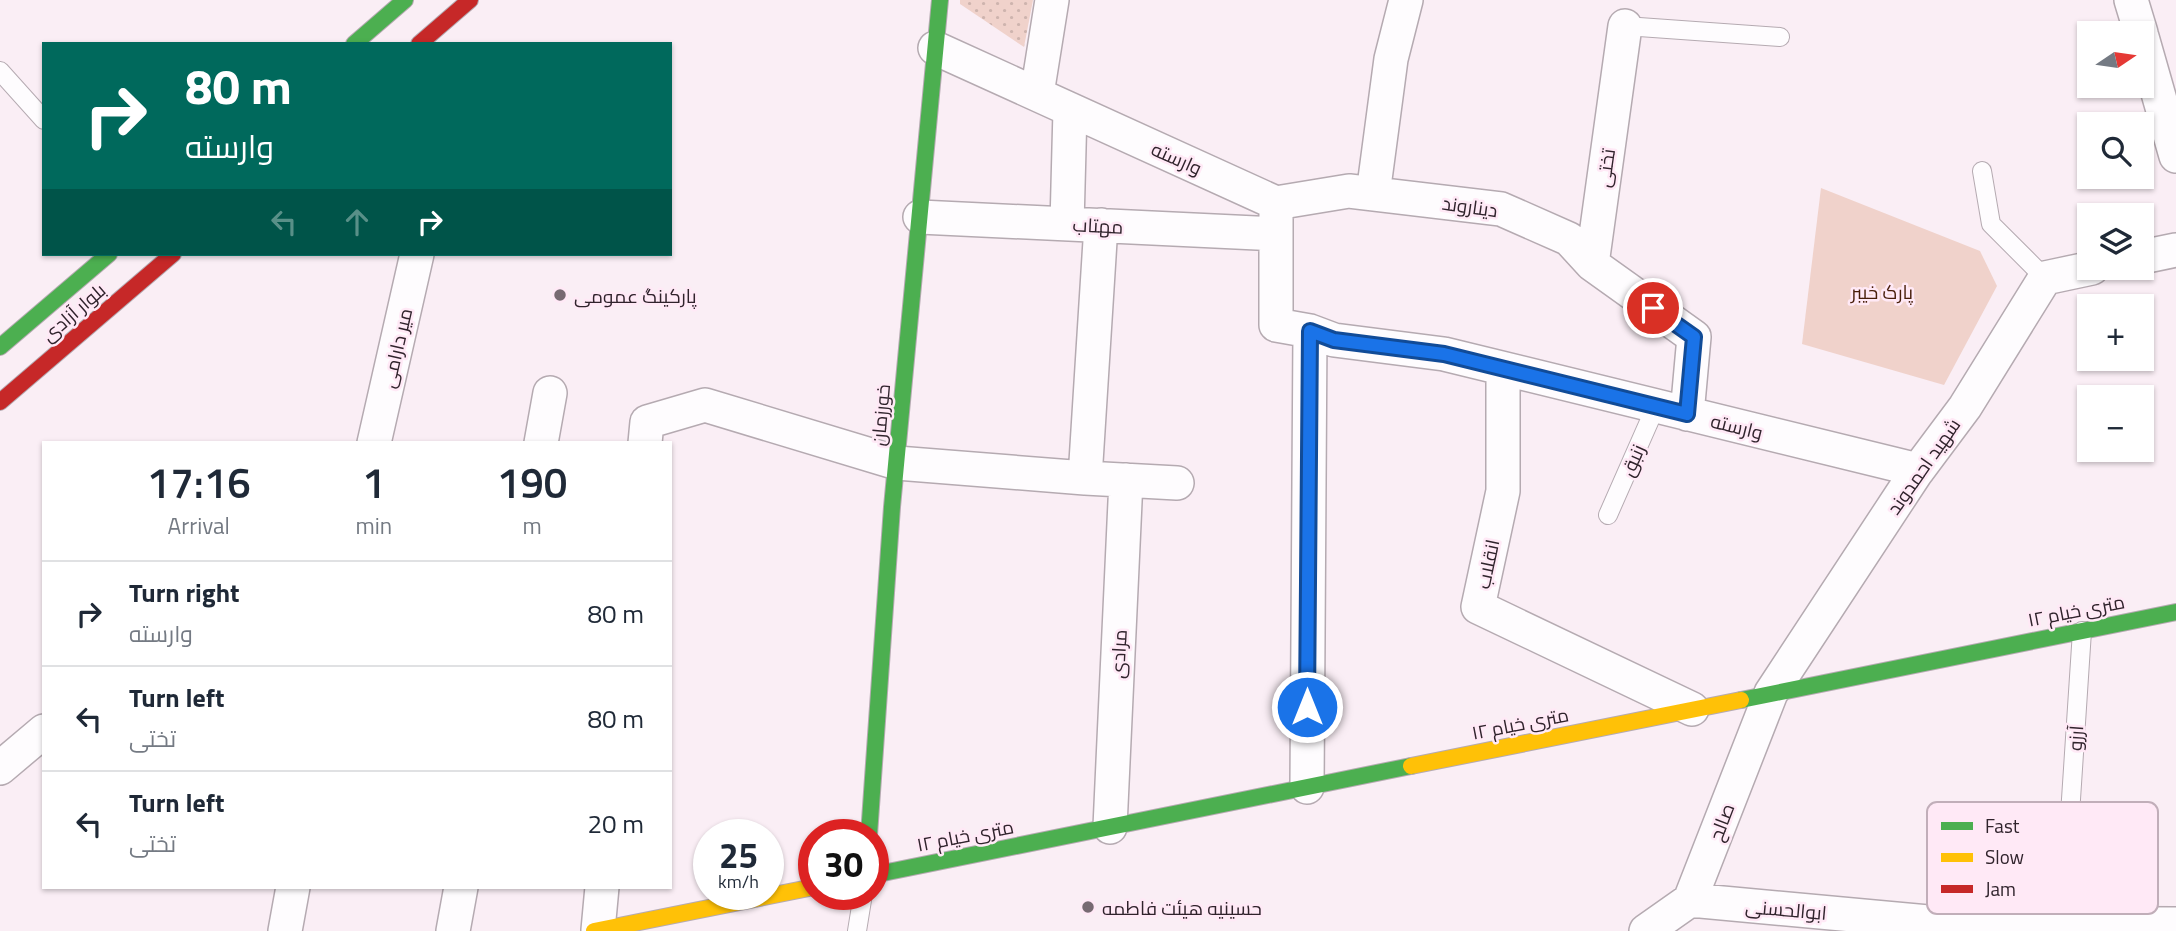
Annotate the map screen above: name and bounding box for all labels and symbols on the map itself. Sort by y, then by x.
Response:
north arrow [2077,21,2154,98]
street label: وارسته [1147,134,1207,182]
street label: تختی [1588,147,1622,189]
street label: دیناروند [1440,188,1500,224]
street label: مهتاب [1072,209,1124,241]
street label: بلوار آزادی [34,276,112,348]
park label: پارک خیبر [1850,277,1913,306]
pin [1623,278,1683,338]
place label: پارکینگ عمومی [574,281,696,310]
marker: پارکینگ عمومی [552,287,568,303]
street label: میر دارامی [373,305,419,391]
street label: خورزمان [863,383,897,447]
street label: وارسته [1708,406,1766,446]
street label: شهید احمدوند [1879,412,1967,520]
street label: زنبق [1612,439,1652,481]
street label: انقلاب [1468,536,1506,592]
street label: ۱۲ متری خیام [2025,586,2127,634]
street label: مرادی [1102,629,1134,679]
position arrow [1270,670,1344,744]
street label: ۱۲ متری خیام [1469,699,1571,747]
street label: آرزو [2060,724,2090,752]
street label: صالح [1701,799,1741,845]
legend [1927,802,2158,914]
street label: ۱۲ متری خیام [914,811,1016,859]
text: Fast [1985,811,2020,840]
speed limit sign: 30 [798,819,889,910]
text: Slow [1985,842,2024,871]
text: Jam [1985,874,2016,903]
street label: ابوالحسنی [1744,891,1828,927]
place label: حسینیه هیئت فاطمه [1102,893,1262,922]
marker: حسینیه هیئت فاطمه [1080,899,1096,915]

